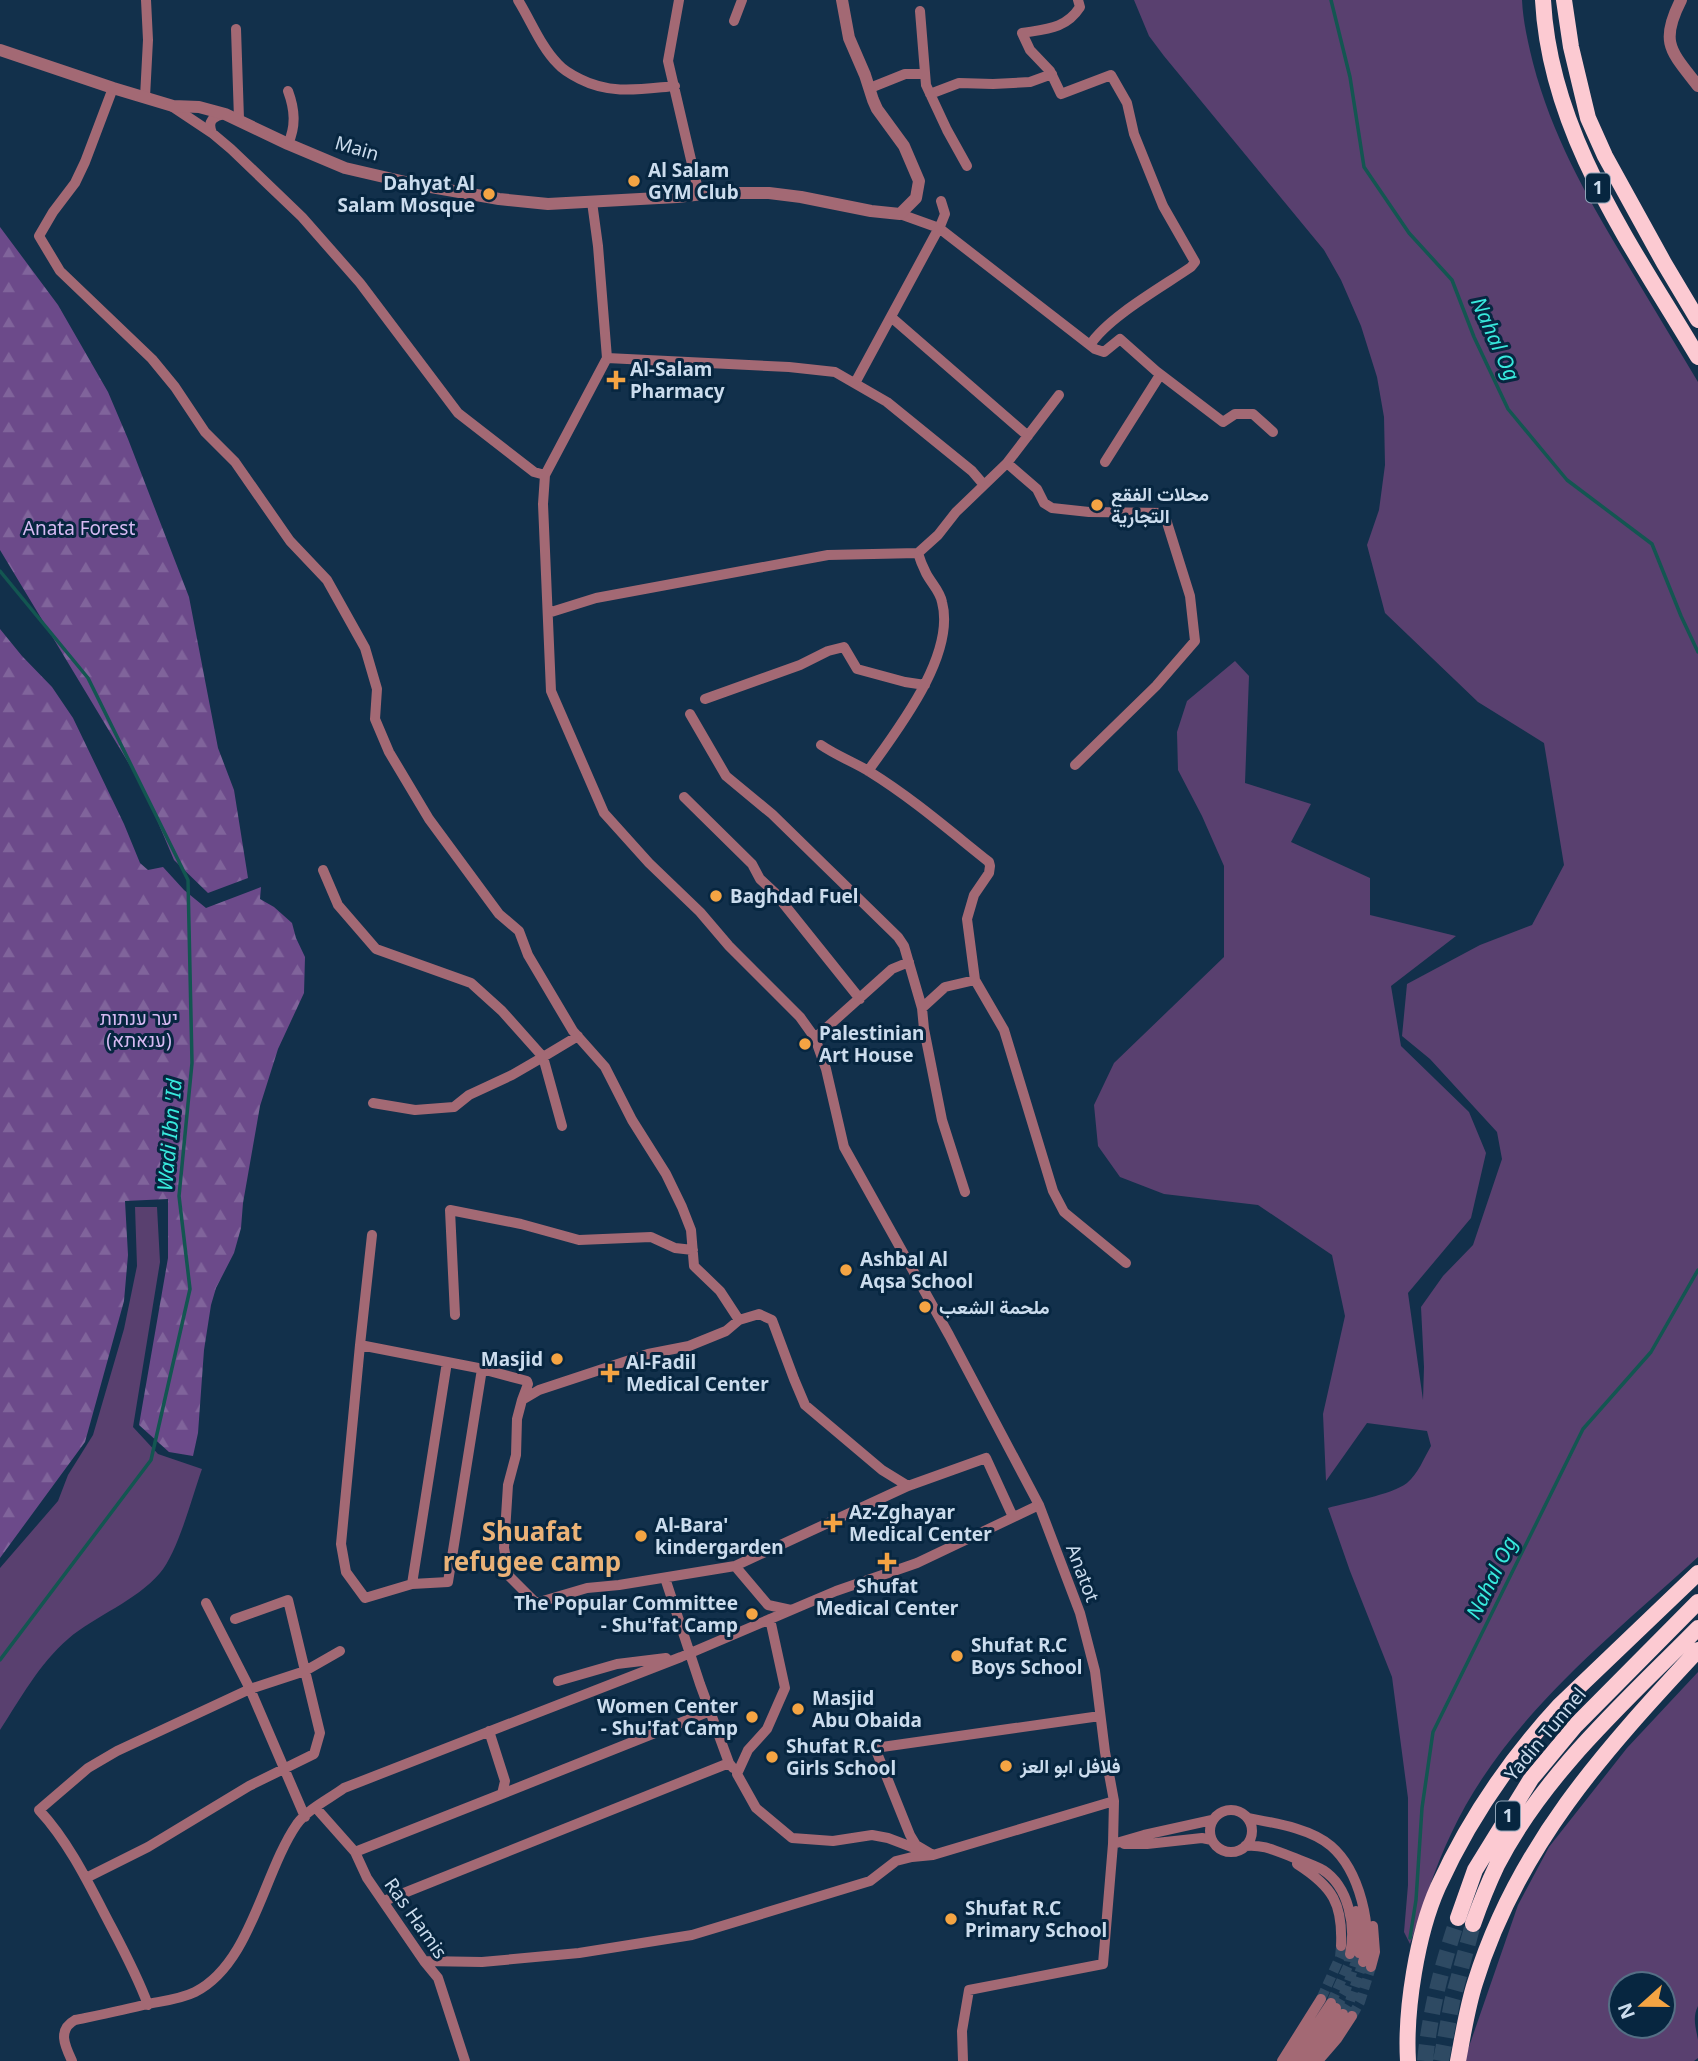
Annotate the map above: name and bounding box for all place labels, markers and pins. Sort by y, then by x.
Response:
place label: Al Salam GYM Club [648,157,739,205]
place label: Dahyat Al Salam Mosque [338,170,475,218]
marker: Al Salam GYM Club [626,173,642,189]
marker: Dahyat Al Salam Mosque [481,186,497,202]
place label: Al-Salam Pharmacy [630,356,725,404]
marker: Al-Salam Pharmacy [608,372,624,388]
place label: محلات الفقع التجارية [1111,481,1209,529]
marker: محلات الفقع التجارية [1089,497,1105,513]
place label: Baghdad Fuel [730,883,859,909]
marker: Baghdad Fuel [708,888,724,904]
place label: Palestinian Art House [819,1020,924,1068]
marker: Palestinian Art House [797,1036,813,1052]
place label: Ashbal Al Aqsa School [860,1246,973,1294]
marker: Ashbal Al Aqsa School [838,1262,854,1278]
place label: ملحمة الشعب [939,1294,1050,1320]
marker: ملحمة الشعب [917,1299,933,1315]
place label: Masjid [481,1346,543,1372]
place label: Al-Fadil Medical Center [626,1349,769,1397]
marker: Masjid [549,1351,565,1367]
marker: Al-Fadil Medical Center [600,1363,620,1383]
place label: Az-Zghayar Medical Center [849,1499,992,1547]
place label: Al-Bara' kindergarden [655,1512,784,1560]
marker: Az-Zghayar Medical Center [823,1513,843,1533]
marker: Al-Bara' kindergarden [633,1528,649,1544]
marker: Shufat Medical Center [877,1552,897,1572]
place label: Shufat Medical Center [816,1573,959,1621]
place label: The Popular Committee - Shu'fat Camp [514,1590,738,1638]
marker: The Popular Committee - Shu'fat Camp [744,1606,760,1622]
place label: Shufat R.C Boys School [971,1632,1083,1680]
marker: Shufat R.C Boys School [949,1648,965,1664]
place label: Masjid Abu Obaida [812,1685,922,1733]
place label: Women Center - Shu'fat Camp [597,1693,739,1741]
marker: Masjid Abu Obaida [790,1701,806,1717]
marker: Women Center - Shu'fat Camp [744,1709,760,1725]
place label: Shufat R.C Girls School [786,1733,896,1781]
marker: Shufat R.C Girls School [764,1749,780,1765]
place label: فلافل ابو العز [1019,1753,1121,1779]
marker: فلافل ابو العز [998,1758,1014,1774]
place label: Shufat R.C Primary School [965,1895,1107,1943]
marker: Shufat R.C Primary School [943,1911,959,1927]

